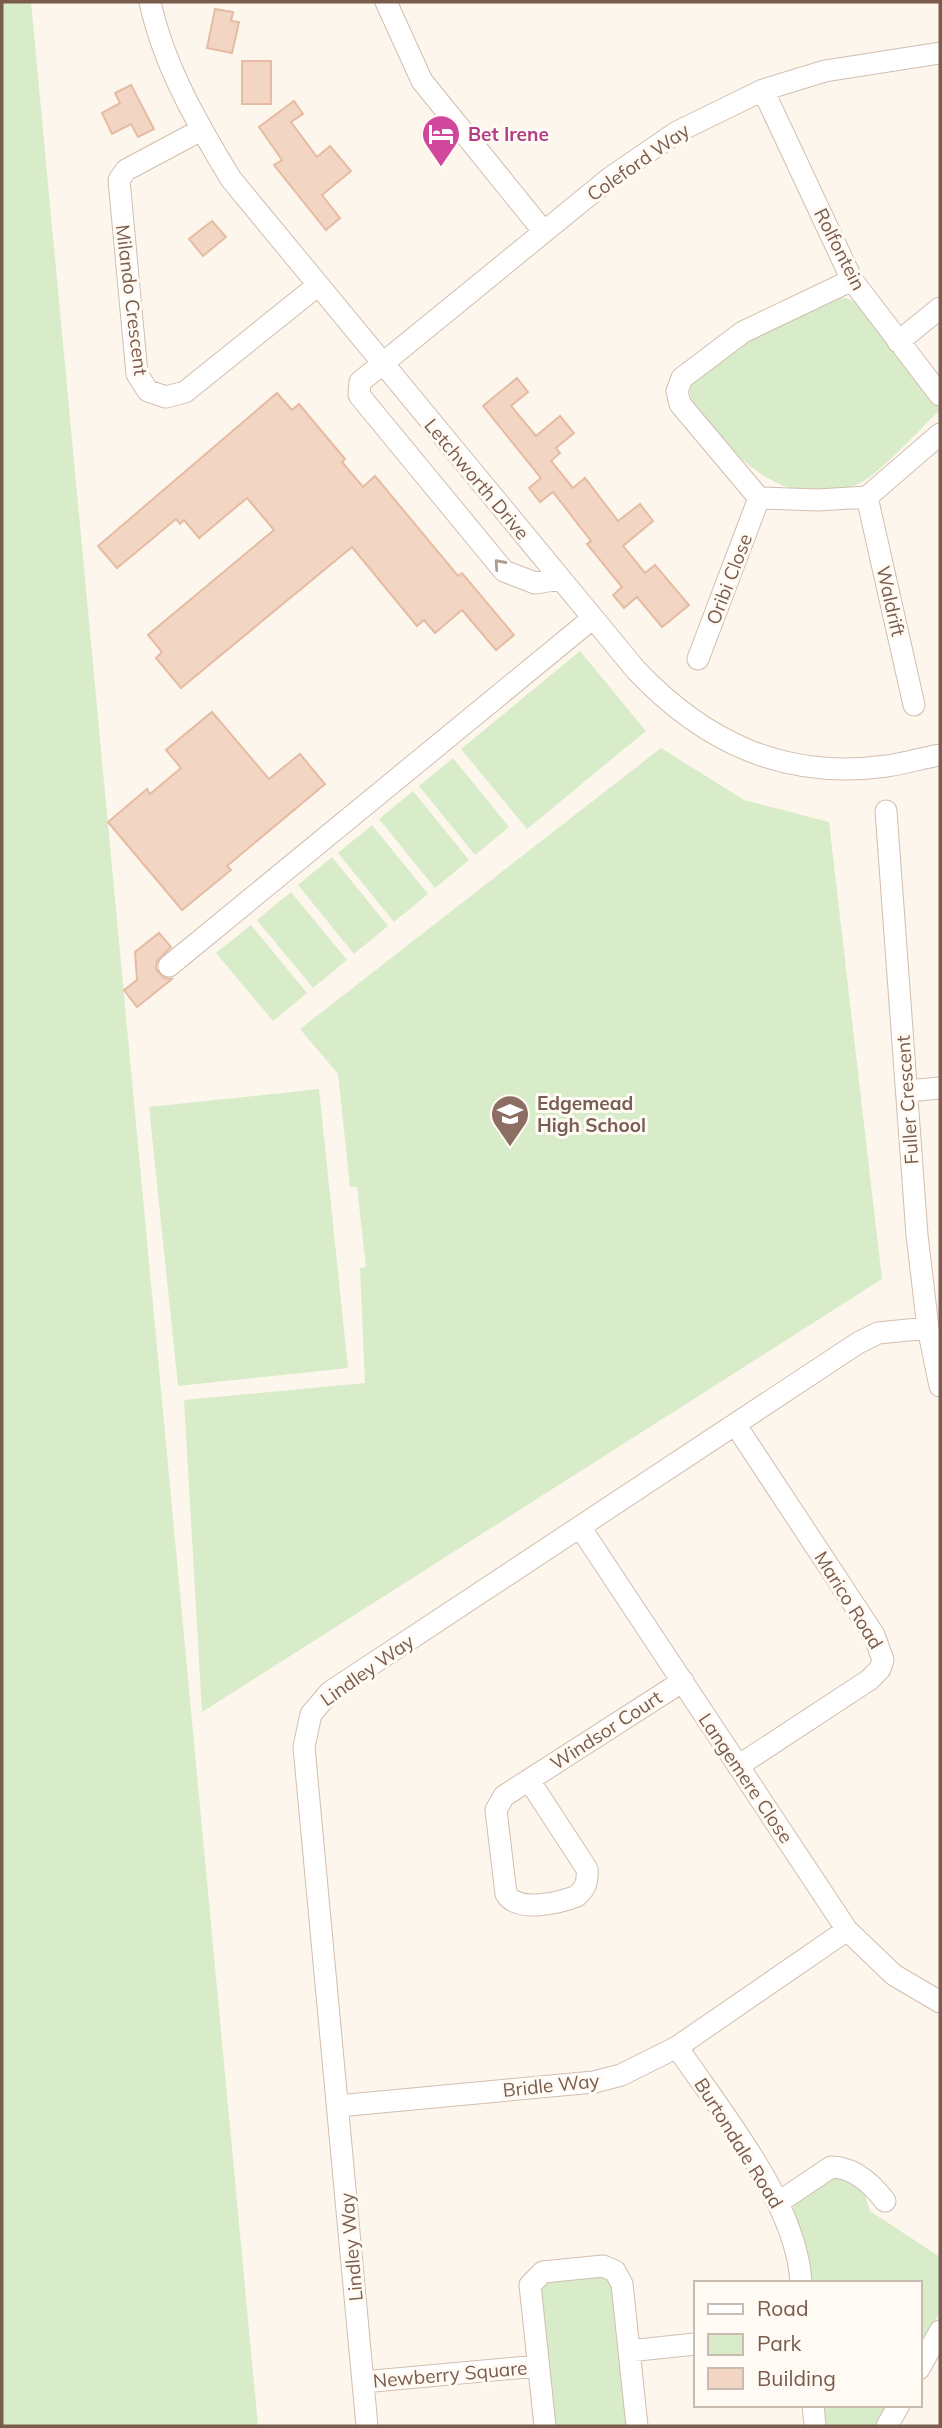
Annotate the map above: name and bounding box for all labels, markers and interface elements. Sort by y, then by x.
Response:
hotel icon: Bet Irene [420,113,462,168]
street label: Coleford Way [582,118,694,206]
place label: Bet Irene [468,122,549,146]
street label: Rolfontein [809,204,871,294]
street label: Milando Crescent [111,223,153,377]
street label: Letchworth Drive [419,414,535,544]
street label: Oribi Close [701,530,757,628]
one-way arrow [495,559,507,572]
street label: Waldrift [871,564,911,639]
street label: Fuller Crescent [890,1034,923,1165]
place label: Edgemead High School [537,1091,646,1137]
school or university icon: Edgemead High School [489,1093,531,1148]
street label: Marico Road [809,1547,889,1653]
street label: Lindley Way [316,1629,418,1711]
street label: Windsor Court [546,1685,667,1775]
street label: Langemere Close [694,1708,798,1848]
street label: Bridle Way [502,2068,600,2102]
street label: Burtondale Road [689,2073,789,2213]
street label: Lindley Way [334,2192,368,2302]
legend [694,2281,921,2407]
text: Road [757,2295,808,2321]
text: Park [757,2330,801,2356]
street label: Newberry Square [372,2355,528,2393]
text: Building [757,2365,836,2391]

